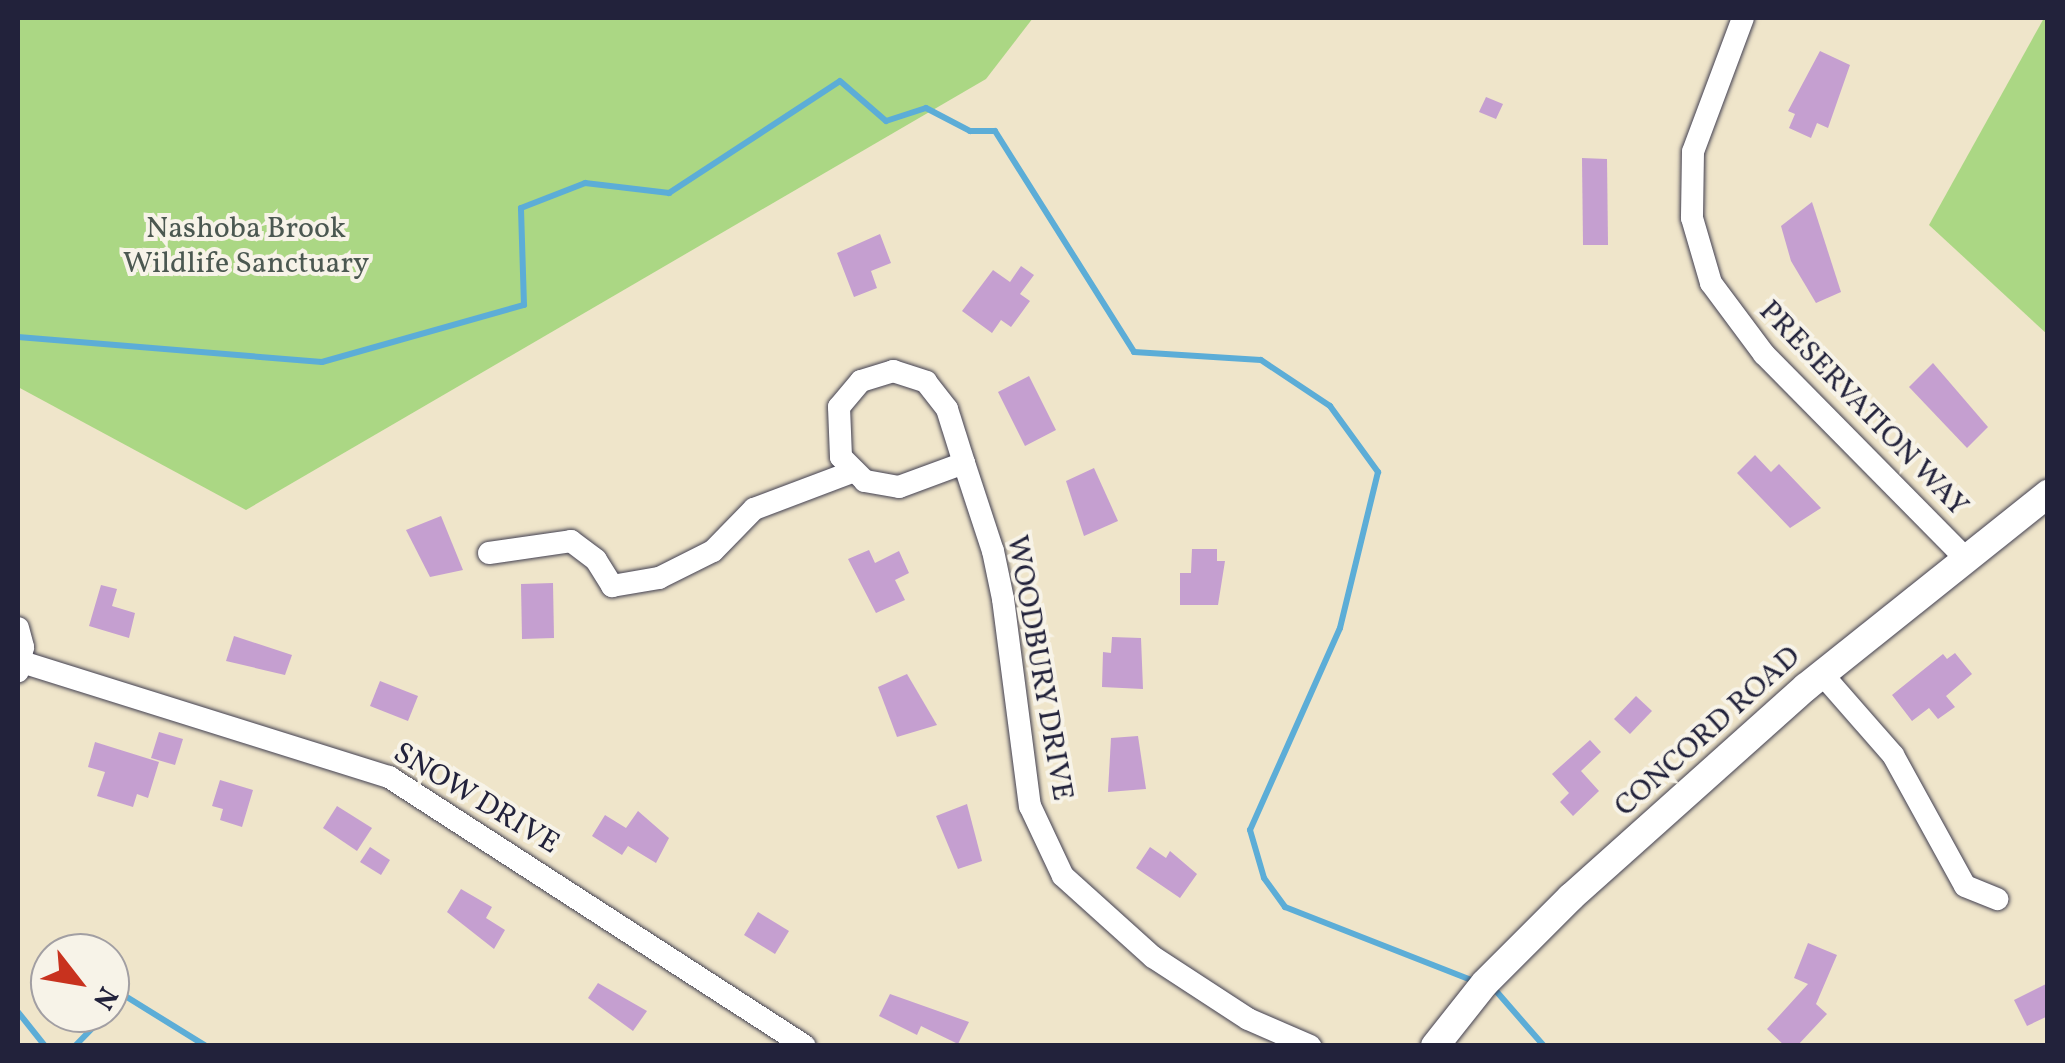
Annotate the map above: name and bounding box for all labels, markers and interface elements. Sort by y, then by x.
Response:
park label: Nashoba Brook Wildlife Sanctuary [123,211,369,282]
street label: PRESERVATION WAY [1750,293,1976,525]
street label: WOODBURY DRIVE [998,532,1080,804]
street label: CONCORD ROAD [1608,639,1808,825]
street label: SNOW DRIVE [386,735,566,863]
north arrow [30,933,130,1033]
text: N [82,979,126,1016]

